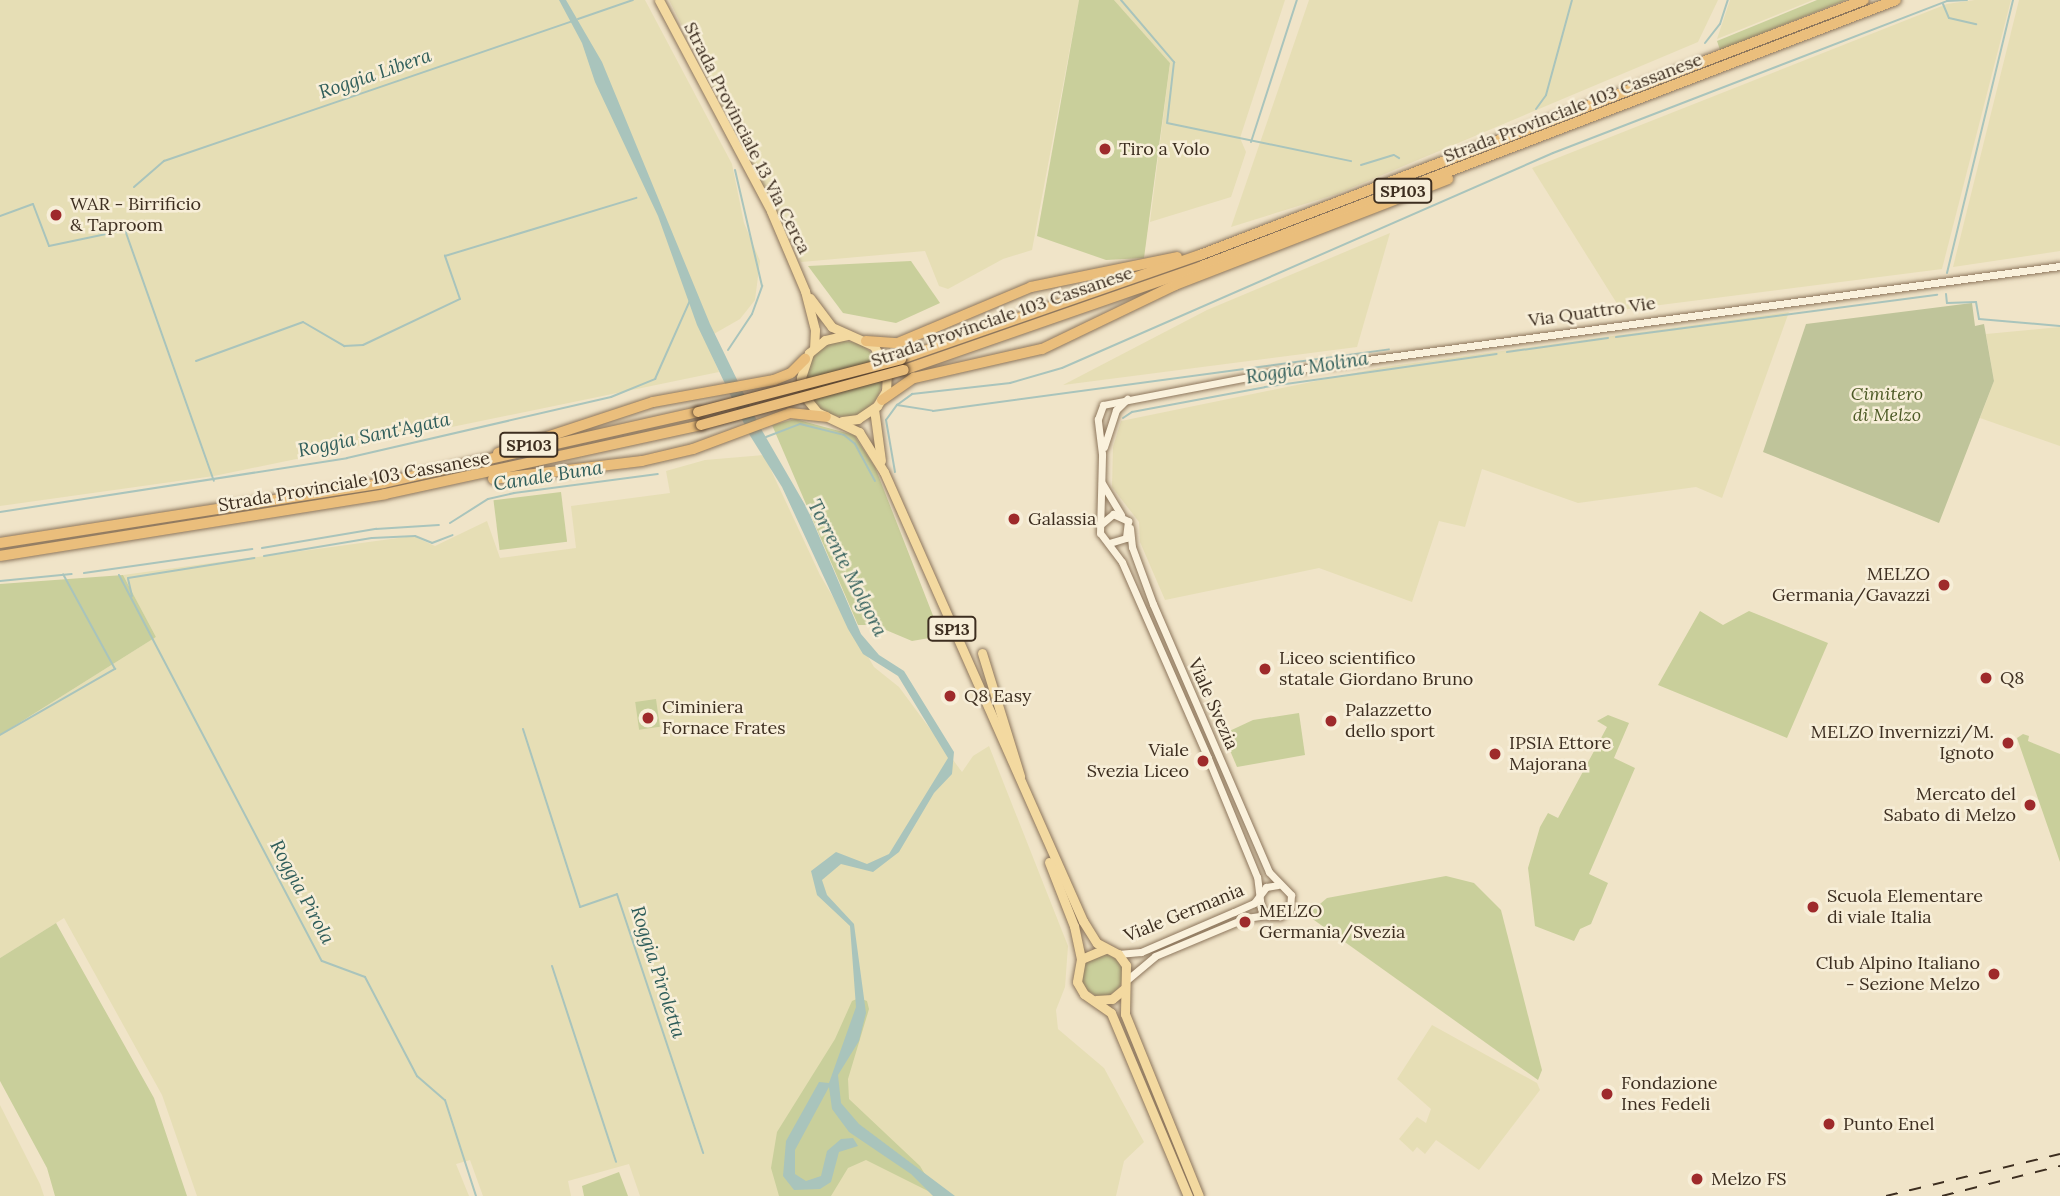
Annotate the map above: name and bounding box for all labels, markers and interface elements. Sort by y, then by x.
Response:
street label: Strada Provinciale 13 Via Cerca [679,19,815,257]
water label: Roggia Libera [316,44,434,104]
street label: Strada Provinciale 103 Cassanese [1441,49,1705,167]
place label: Tiro a Volo [1119,138,1210,160]
marker: Tiro a Volo [1097,141,1113,157]
road number: SP103 [1373,178,1433,204]
place label: WAR - Birrificio & Taproom [70,194,201,236]
marker: WAR - Birrificio & Taproom [48,207,64,223]
street label: Strada Provinciale 103 Cassanese [868,262,1136,372]
street label: Via Quattro Vie [1527,292,1657,332]
water label: Roggia Molina [1244,347,1370,389]
park label: Cimitero di Melzo [1851,384,1923,426]
water label: Roggia Sant'Agata [296,408,452,462]
road number: SP103 [499,432,559,458]
street label: Strada Provinciale 103 Cassanese [217,447,491,517]
water label: Canale Buna [492,456,604,496]
water label: Torrente Molgora [803,496,891,640]
place label: Galassia [1028,508,1096,530]
marker: Galassia [1006,511,1022,527]
place label: MELZO Germania/Gavazzi [1772,564,1930,606]
marker: MELZO Germania/Gavazzi [1936,577,1952,593]
road number: SP13 [926,616,978,642]
place label: Liceo scientifico statale Giordano Bruno [1279,648,1473,690]
street label: Viale Svezia [1183,655,1243,753]
marker: Liceo scientifico statale Giordano Bruno [1257,661,1273,677]
place label: Q8 [2000,667,2024,689]
marker: Q8 [1978,670,1994,686]
place label: Q8 Easy [964,685,1031,707]
marker: Q8 Easy [942,688,958,704]
place label: Ciminiera Fornace Frates [662,697,786,740]
place label: Palazzetto dello sport [1345,700,1435,742]
marker: Ciminiera Fornace Frates [640,710,656,726]
marker: Palazzetto dello sport [1323,713,1339,729]
place label: MELZO Invernizzi/M. Ignoto [1811,722,1994,764]
place label: IPSIA Ettore Majorana [1509,733,1611,776]
marker: MELZO Invernizzi/M. Ignoto [2000,735,2016,751]
place label: Viale Svezia Liceo [1087,740,1189,782]
marker: IPSIA Ettore Majorana [1487,746,1503,762]
marker: Viale Svezia Liceo [1195,753,1211,769]
place label: Mercato del Sabato di Melzo [1883,784,2016,826]
marker: Mercato del Sabato di Melzo [2022,797,2038,813]
water label: Roggia Pirola [265,836,339,948]
street label: Viale Germania [1121,879,1247,947]
place label: Scuola Elementare di viale Italia [1827,886,1983,928]
marker: Scuola Elementare di viale Italia [1805,899,1821,915]
place label: MELZO Germania/Svezia [1259,901,1405,944]
water label: Roggia Piroletta [626,903,690,1041]
marker: MELZO Germania/Svezia [1237,914,1253,930]
place label: Club Alpino Italiano - Sezione Melzo [1816,953,1980,996]
marker: Club Alpino Italiano - Sezione Melzo [1986,966,2002,982]
place label: Fondazione Ines Fedeli [1621,1073,1718,1116]
marker: Fondazione Ines Fedeli [1599,1086,1615,1102]
place label: Punto Enel [1843,1113,1934,1135]
marker: Punto Enel [1821,1116,1837,1132]
place label: Melzo FS [1711,1168,1786,1190]
marker: Melzo FS [1689,1171,1705,1187]

